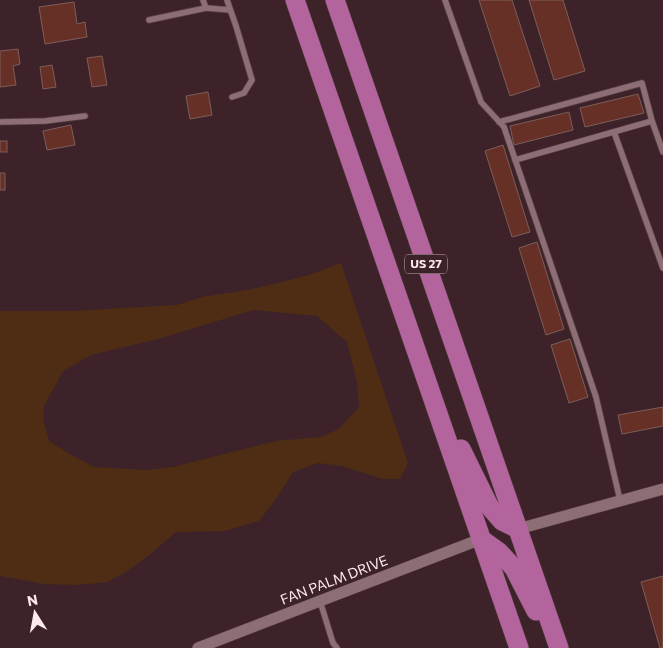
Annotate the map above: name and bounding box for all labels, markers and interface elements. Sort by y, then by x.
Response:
road number: US 27 [405,254,447,274]
street label: FAN PALM DRIVE [278,551,390,608]
north arrow [10,588,60,638]
text: N [26,590,39,609]

